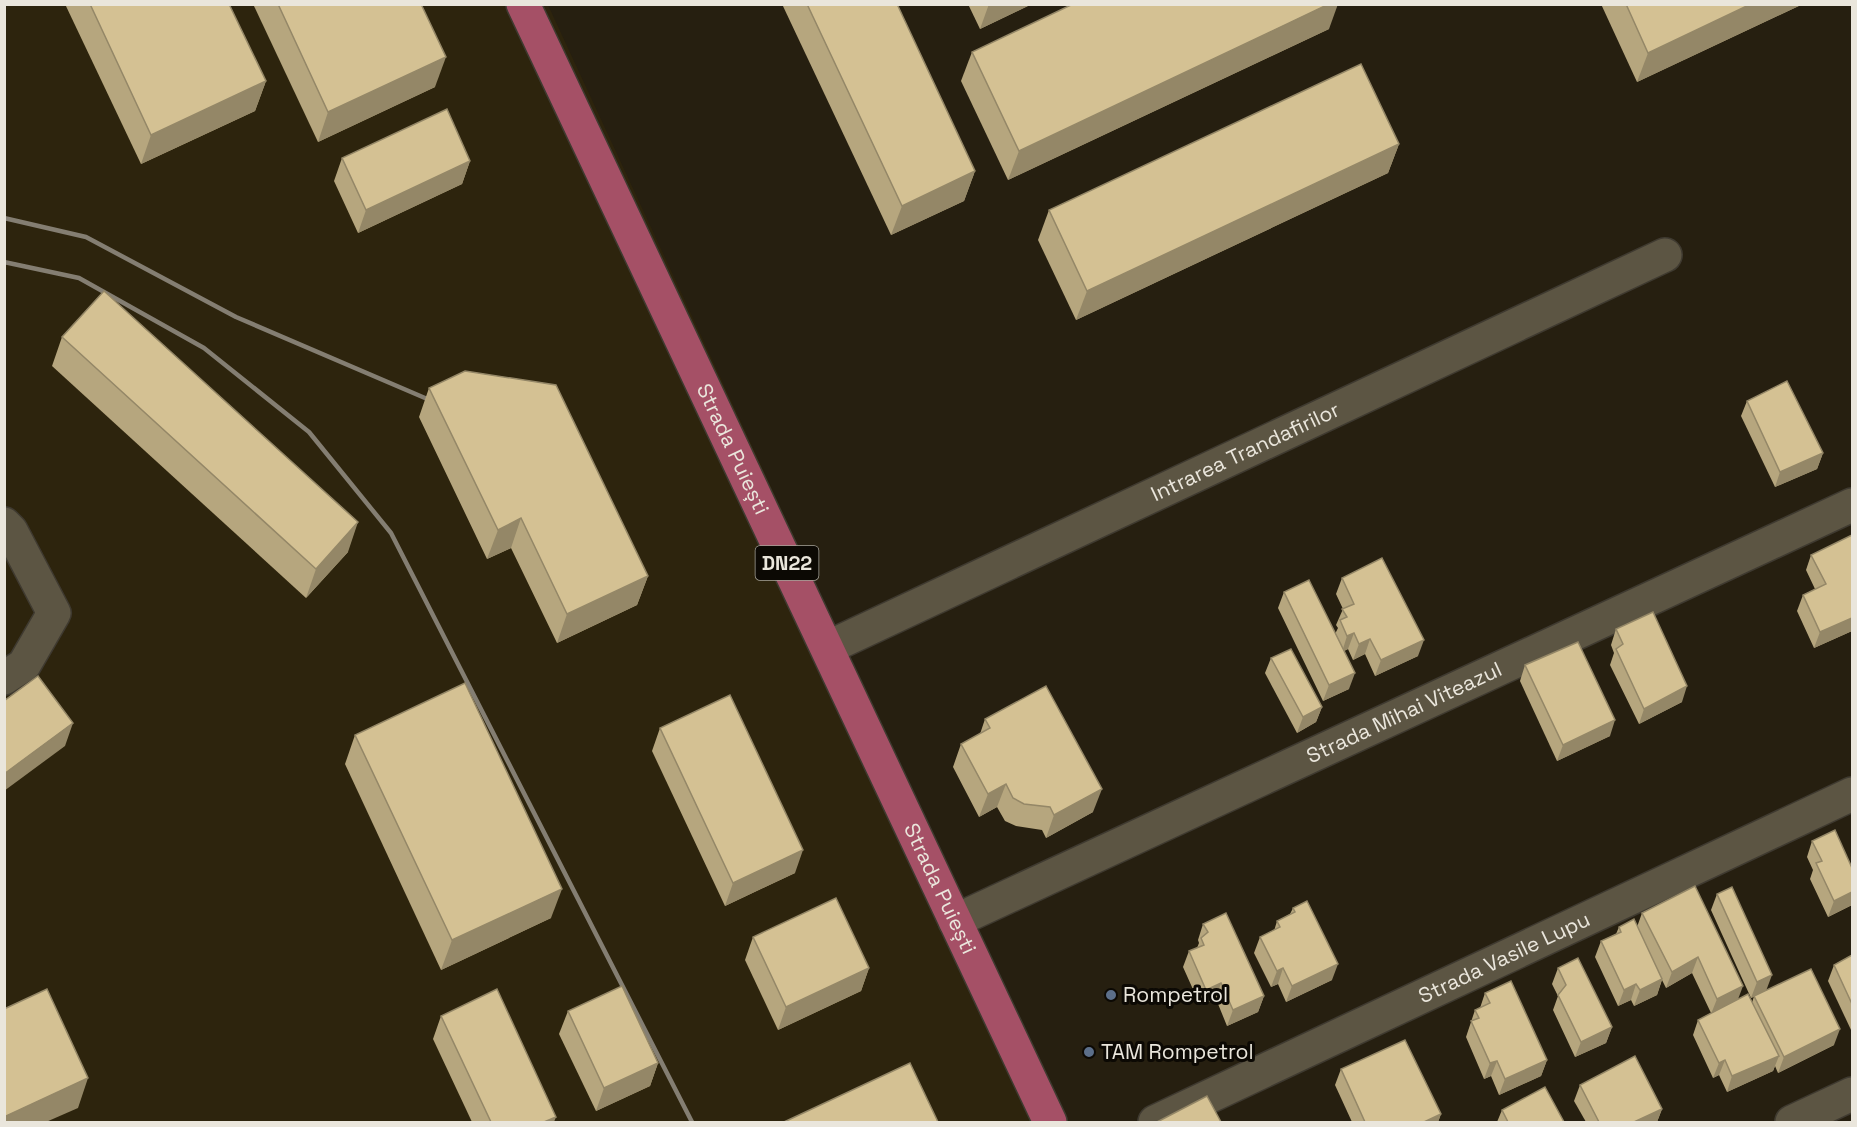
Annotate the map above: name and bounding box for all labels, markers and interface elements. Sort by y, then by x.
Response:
street label: Strada Puiești [691,379,776,519]
street label: Intrarea Trandafirilor [1146,396,1344,507]
road number: DN22 [756,546,818,580]
street label: Strada Mihai Viteazul [1302,655,1506,769]
street label: Strada Puiești [898,819,983,958]
street label: Strada Vasile Lupu [1414,905,1594,1009]
place label: Rompetrol [1123,981,1228,1008]
marker: Rompetrol [1104,988,1118,1002]
place label: TAM Rompetrol [1101,1038,1254,1065]
marker: TAM Rompetrol [1082,1045,1096,1059]

